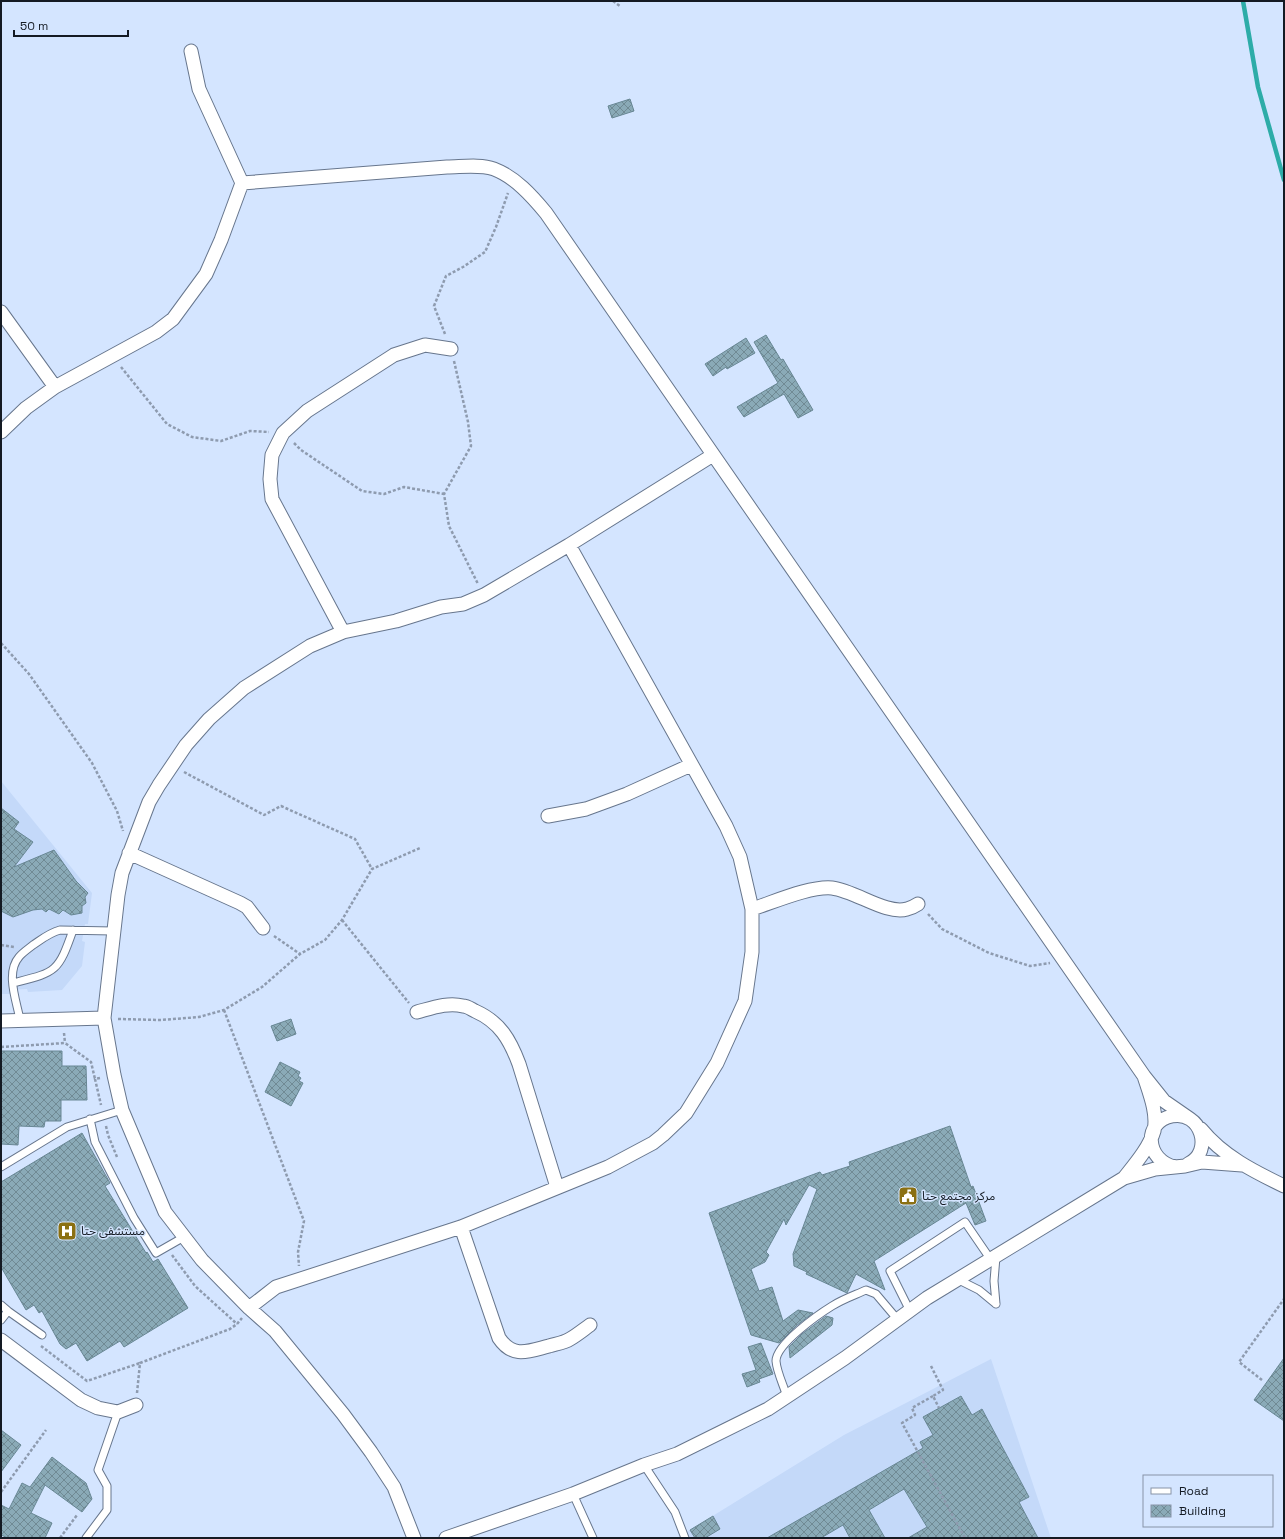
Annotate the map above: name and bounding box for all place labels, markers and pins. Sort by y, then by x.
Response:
public building icon: مركز مجتمع حتا [897,1185,919,1207]
place label: مركز مجتمع حتا [922,1188,995,1205]
hospital icon: مستشفى حتا [56,1220,78,1242]
place label: مستشفى حتا [81,1223,145,1239]

